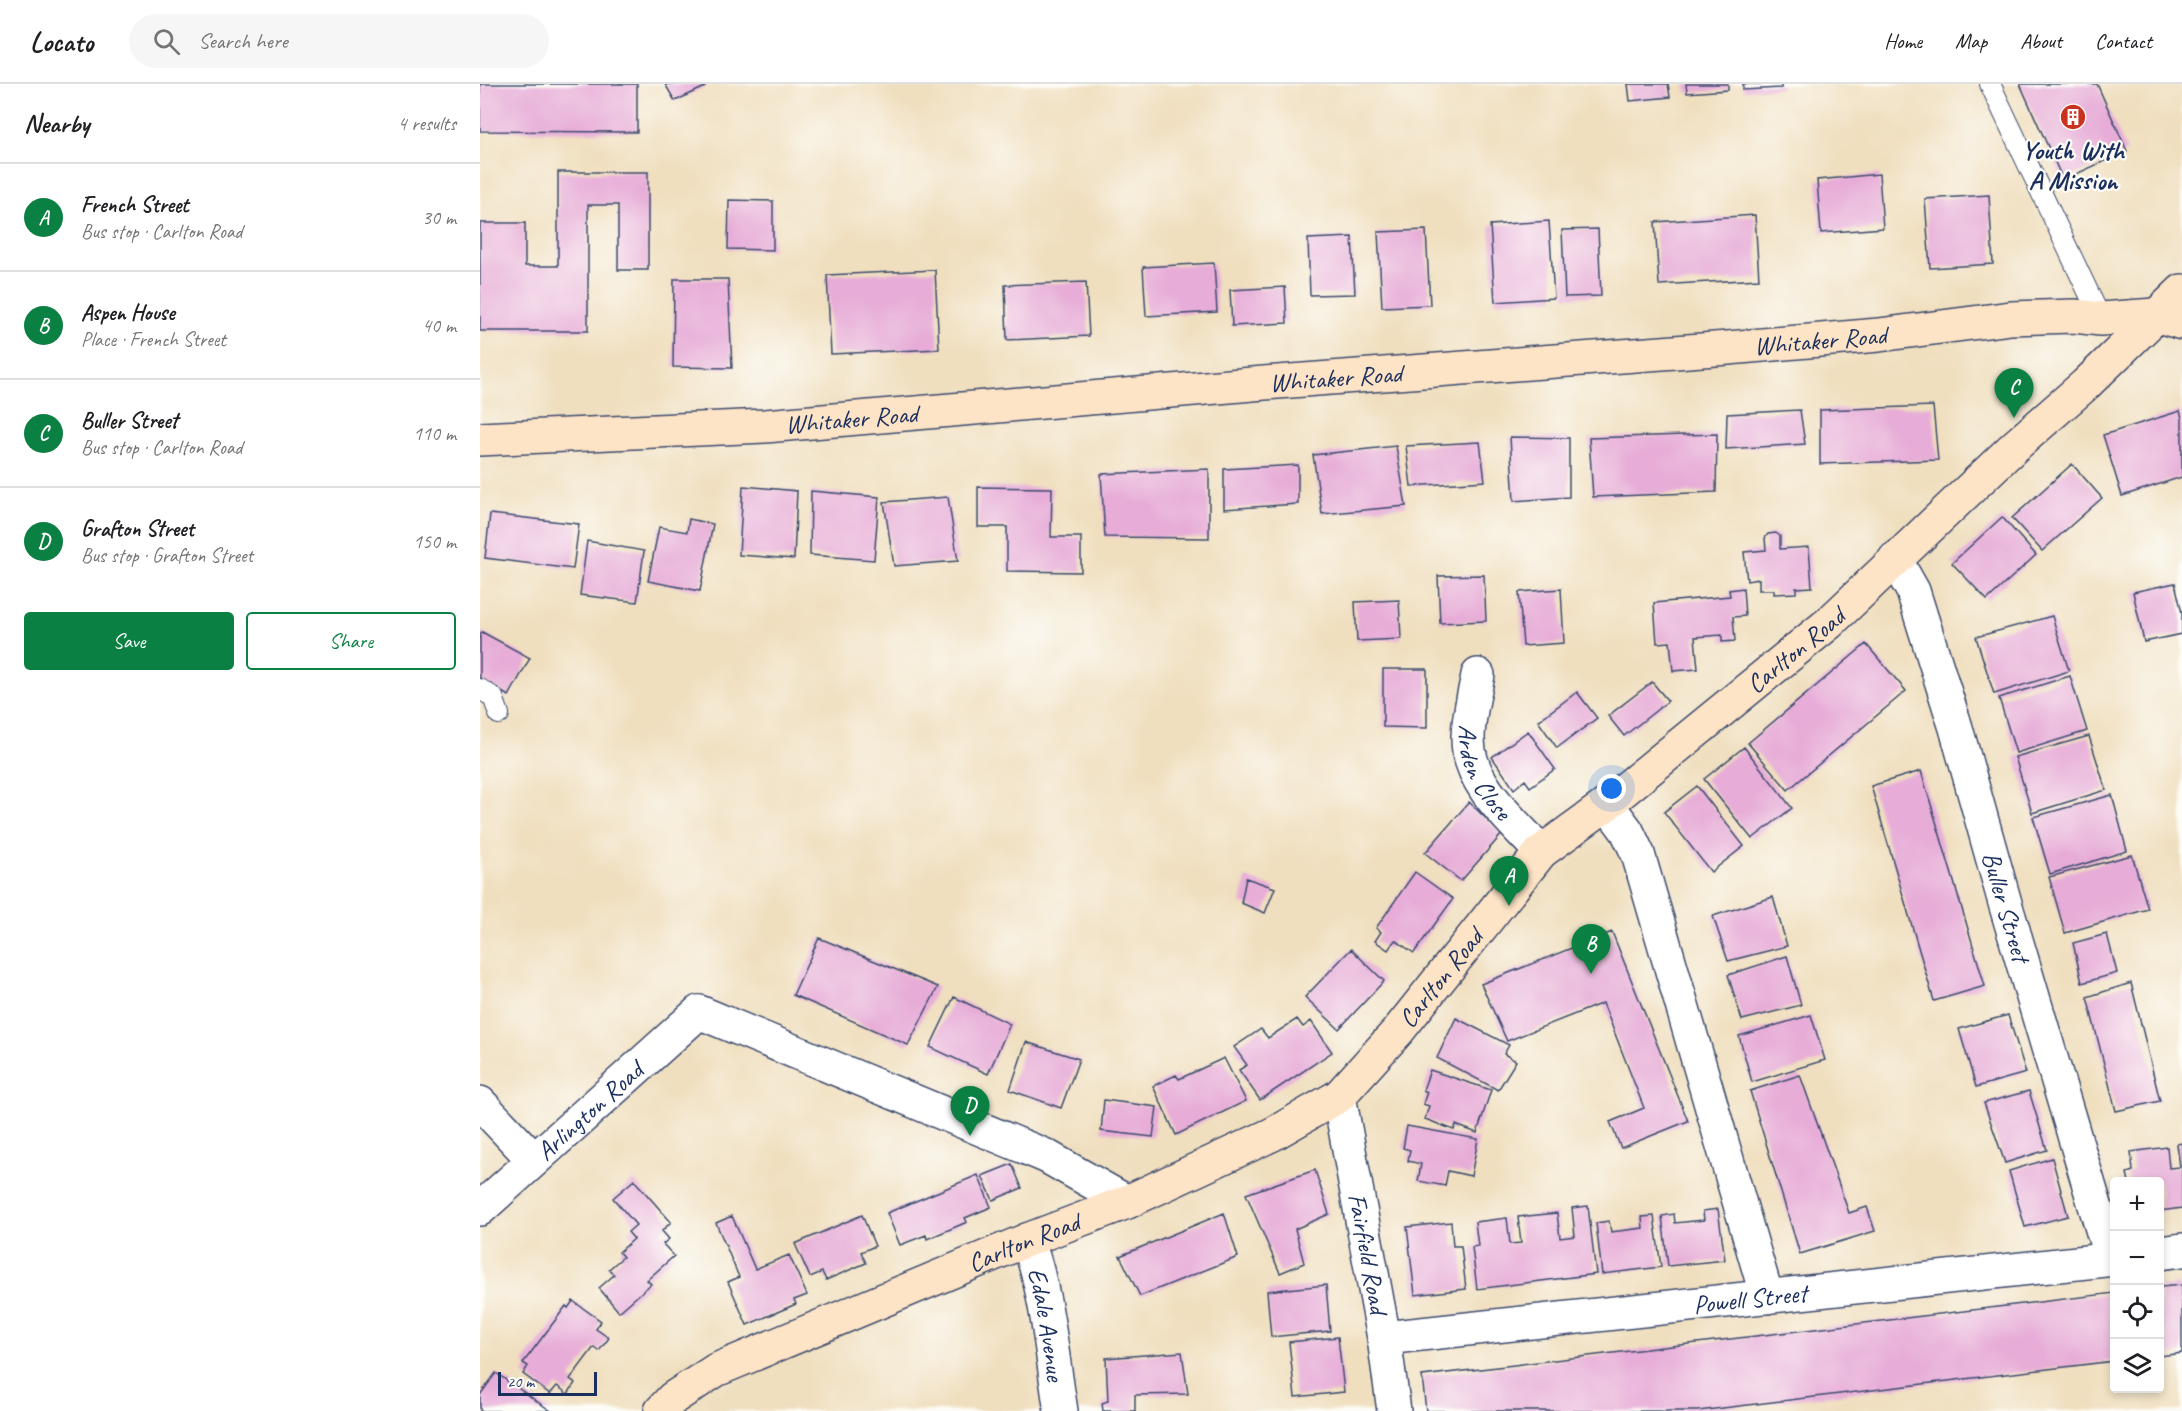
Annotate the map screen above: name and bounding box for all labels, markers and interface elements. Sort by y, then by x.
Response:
search box [129,14,549,68]
text: Locato [30,24,93,59]
icon: search [150,25,183,58]
text: Search here [198,27,288,55]
text: Home [1884,28,1922,54]
text: Map [1955,28,1987,54]
text: About [2020,28,2062,54]
text: Contact [2095,28,2152,54]
building icon: Youth With A Mission [2058,102,2088,132]
text: Nearby [24,107,89,140]
text: 4 results [397,111,456,136]
place label: Youth With A Mission [2022,134,2126,197]
text: French Street [81,191,189,219]
text: A [38,205,49,230]
text: 30 m [422,205,456,230]
text: Bus stop · Carlton Road [81,219,242,244]
text: Aspen House [81,299,175,327]
text: B [38,313,49,338]
text: 40 m [422,313,456,338]
street label: Whitaker Road [1753,318,1892,363]
text: Place · French Street [81,327,226,352]
street label: Whitaker Road [1268,356,1407,400]
pin: C [1994,368,2033,418]
street label: Whitaker Road [784,397,923,441]
text: Buller Street [81,407,178,435]
text: C [39,421,48,446]
text: 110 m [413,421,456,446]
text: Bus stop · Carlton Road [81,435,242,460]
text: Grafton Street [81,515,194,543]
text: D [38,529,49,554]
text: 150 m [413,529,456,554]
text: Bus stop · Grafton Street [81,543,253,568]
street label: Carlton Road [1740,598,1855,701]
button: Save [24,612,234,670]
button: Share [246,612,456,670]
street label: Arden Close [1451,724,1520,828]
your location [1597,774,1626,803]
street label: Buller Street [1974,848,2039,969]
pin: A [1490,856,1528,906]
street label: Carlton Road [1391,919,1493,1035]
pin: B [1572,924,1610,974]
street label: Arlington Road [529,1052,653,1168]
pin: D [950,1086,990,1136]
map controls [2110,1177,2164,1393]
button: + [2110,1177,2164,1231]
street label: Fairfield Road [1340,1191,1396,1320]
street label: Carlton Road [963,1204,1088,1280]
button: − [2110,1231,2164,1285]
street label: Edale Avenue [1020,1264,1072,1385]
street label: Powell Street [1692,1276,1812,1321]
button: locate [2110,1285,2164,1339]
button: layers [2110,1339,2164,1393]
scale bar [498,1369,597,1396]
text: 20 m [507,1372,534,1392]

